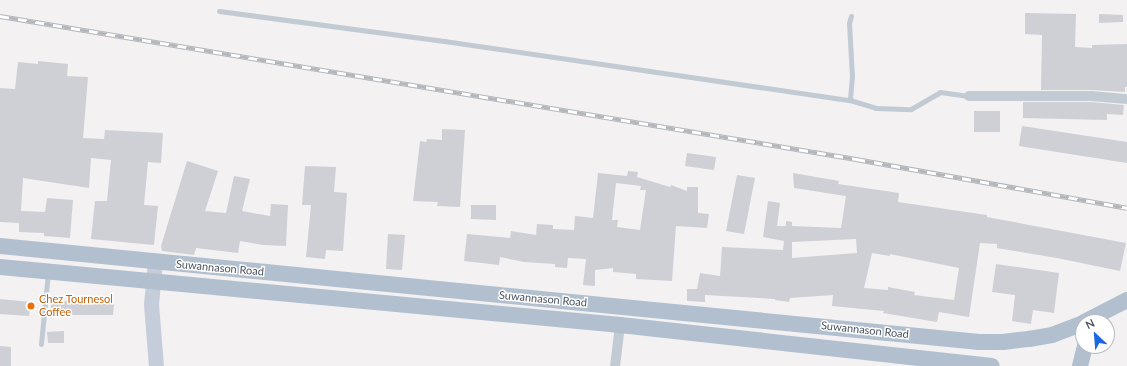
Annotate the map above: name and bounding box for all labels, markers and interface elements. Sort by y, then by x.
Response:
street label: Suwannason Road [176,258,264,278]
street label: Suwannason Road [499,289,587,309]
place label: Chez Tournesol Coffee [39,293,113,319]
marker: Chez Tournesol Coffee [26,301,36,311]
north arrow [1075,314,1115,354]
text: N [1083,316,1097,331]
street label: Suwannason Road [820,319,910,341]

